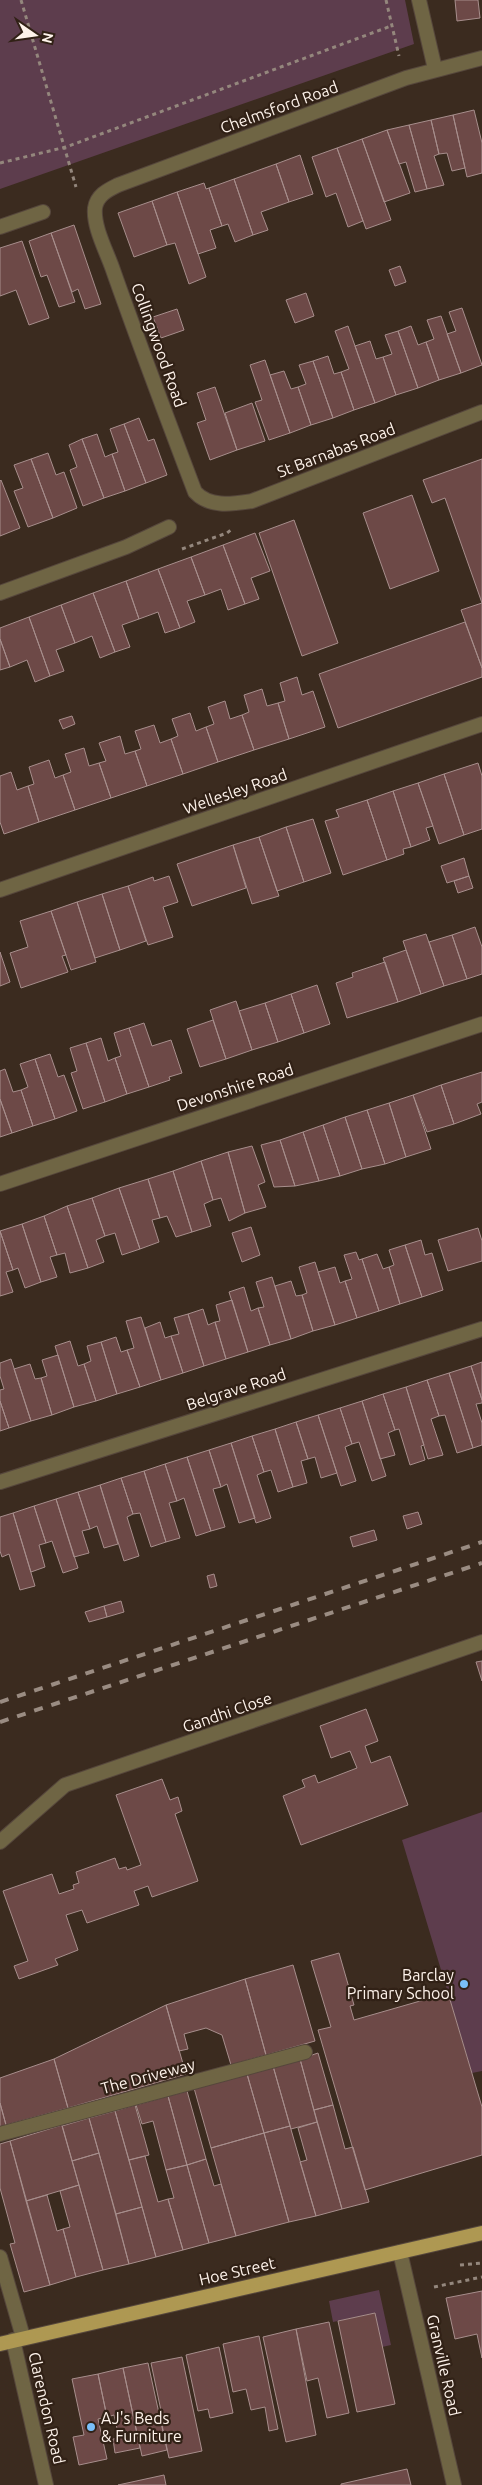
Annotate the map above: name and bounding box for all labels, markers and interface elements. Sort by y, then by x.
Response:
north arrow [10,10,60,60]
text: N [39,31,57,45]
street label: Chelmsford Road [218,77,340,137]
street label: Collingwood Road [128,280,190,410]
street label: St Barnabas Road [274,419,398,481]
street label: Wellesley Road [181,765,289,817]
street label: Devonshire Road [174,1060,296,1114]
street label: Belgrave Road [184,1364,288,1414]
street label: Gandhi Close [180,1688,274,1736]
place label: Barclay Primary School [347,1966,454,2002]
marker: Barclay Primary School [458,1978,470,1990]
street label: The Driveway [99,2055,197,2097]
street label: Hoe Street [197,2253,278,2289]
street label: Granville Road [424,2313,464,2417]
street label: Clarendon Road [25,2350,69,2466]
place label: AJ's Beds & Furniture [101,2409,182,2445]
marker: AJ's Beds & Furniture [85,2421,97,2433]

